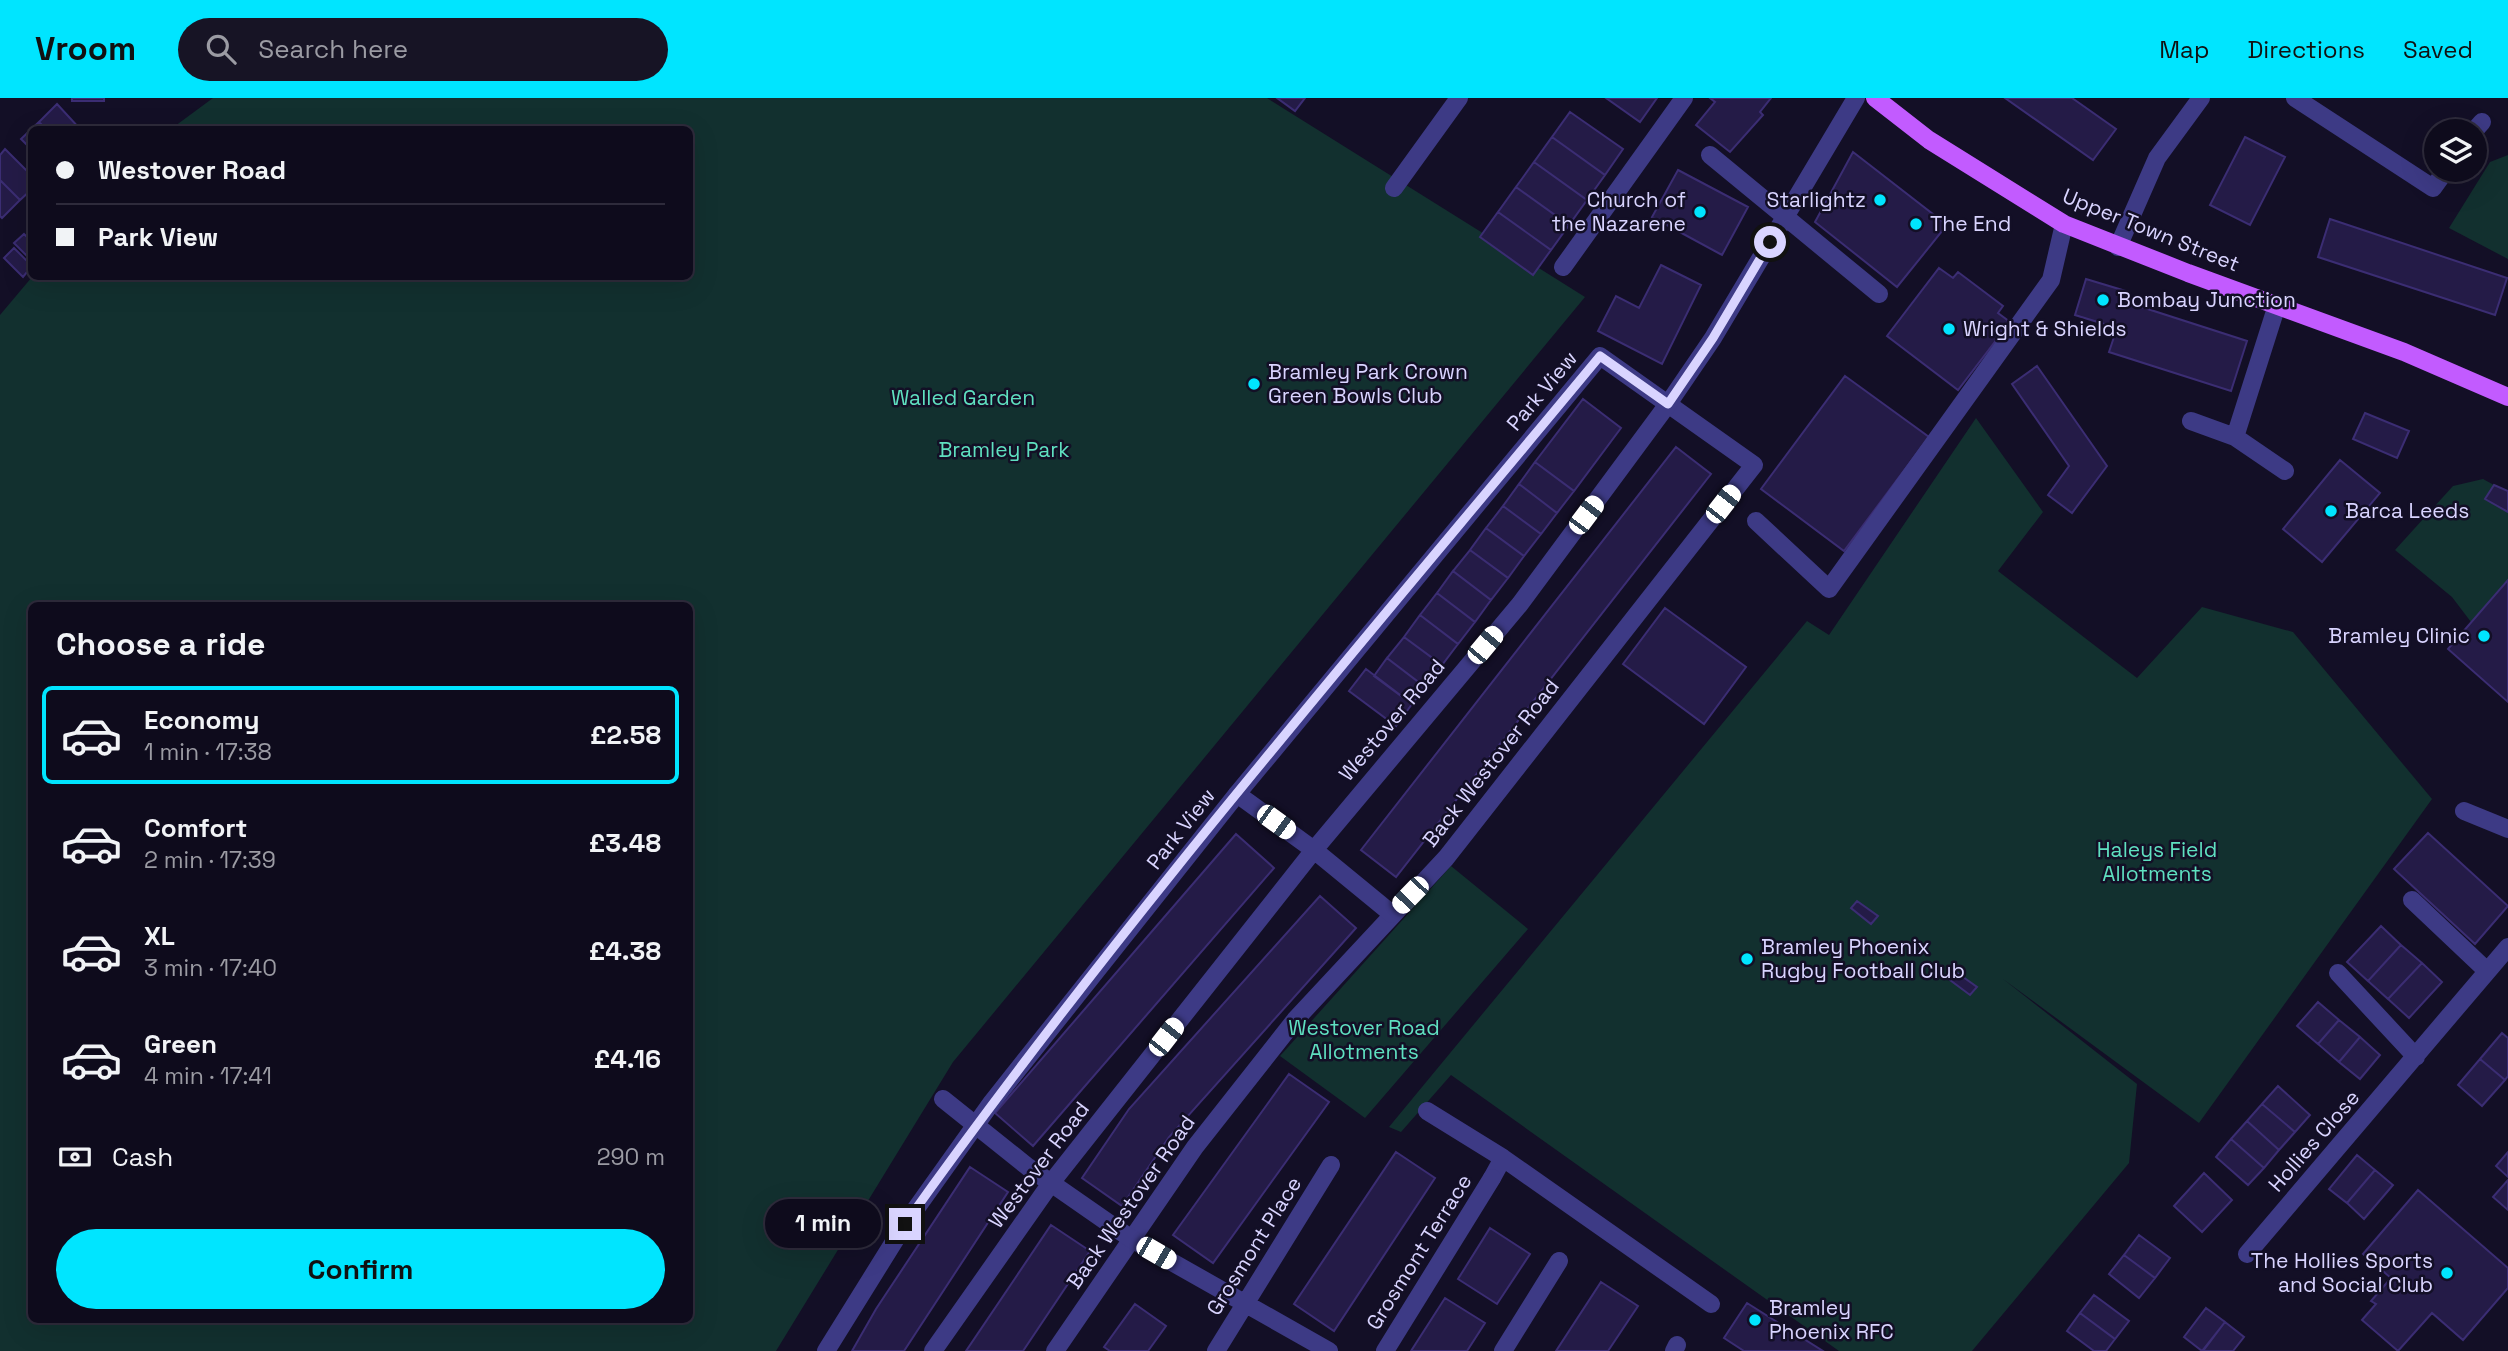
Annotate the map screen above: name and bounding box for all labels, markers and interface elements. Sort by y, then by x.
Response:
search box [178,18,668,81]
text: Vroom [35,28,136,70]
icon: search [202,30,240,68]
text: Search here [258,32,408,66]
text: Map [2159,34,2209,65]
text: Directions [2247,34,2365,65]
text: Saved [2403,34,2473,65]
map controls [2424,119,2487,182]
button: layers [2424,119,2487,182]
text: Westover Road [98,153,286,187]
street label: Upper Town Street [2059,182,2244,277]
place label: Church of the Nazarene [1551,186,1686,237]
place label: Starlightz [1767,186,1866,213]
marker: Starlightz [1872,192,1888,208]
marker: Church of the Nazarene [1692,204,1708,220]
place label: The End [1930,210,2011,237]
marker: The End [1908,216,1924,232]
text: Park View [98,220,218,254]
route start [1754,226,1786,258]
place label: Bombay Junction [2117,286,2296,313]
marker: Bombay Junction [2095,292,2111,308]
place label: Wright & Shields [1963,315,2127,342]
marker: Wright & Shields [1941,321,1957,337]
street label: Park View [1500,345,1583,436]
place label: Bramley Park Crown Green Bowls Club [1268,358,1468,409]
marker: Bramley Park Crown Green Bowls Club [1246,376,1262,392]
park label: Walled Garden [891,384,1035,411]
park label: Bramley Park [938,436,1070,463]
car [1702,481,1745,527]
car [1565,492,1608,538]
place label: Barca Leeds [2345,497,2469,524]
marker: Barca Leeds [2323,503,2339,519]
car [1464,622,1507,668]
place label: Bramley Clinic [2328,622,2470,649]
text: Choose a ride [56,624,266,664]
marker: Bramley Clinic [2476,628,2492,644]
street label: Westover Road [1333,653,1451,786]
street label: Back Westover Road [1417,673,1565,852]
text: Economy [144,703,260,737]
icon: car [60,704,123,767]
text: £2.58 [590,718,661,752]
text: 1 min · 17:38 [144,737,272,767]
street label: Park View [1140,783,1221,875]
car [1253,801,1300,843]
text: Comfort [144,811,247,845]
icon: car [60,812,123,875]
text: £3.48 [589,826,661,860]
park label: Haleys Field Allotments [2097,836,2217,887]
text: 2 min · 17:39 [144,845,276,875]
car [1388,873,1433,917]
text: XL [144,919,175,953]
icon: car [60,920,123,983]
place label: Bramley Phoenix Rugby Football Club [1761,933,1965,984]
text: £4.38 [589,934,661,968]
marker: Bramley Phoenix Rugby Football Club [1739,951,1755,967]
text: 3 min · 17:40 [144,953,277,983]
car [1145,1014,1188,1060]
park label: Westover Road Allotments [1288,1014,1440,1065]
text: Green [144,1027,217,1061]
icon: car [60,1028,123,1091]
text: £4.16 [594,1042,661,1076]
text: 4 min · 17:41 [144,1061,272,1091]
street label: Hollies Close [2262,1084,2365,1197]
street label: Westover Road [982,1096,1095,1233]
street label: Back Westover Road [1060,1110,1201,1294]
icon: cash [56,1138,94,1176]
text: Cash [112,1140,173,1174]
text: 290 m [597,1142,665,1172]
street label: Grosmont Terrace [1360,1169,1477,1335]
street label: Grosmont Place [1200,1171,1307,1320]
callout: 1 min [765,1200,880,1248]
text: 1 min [795,1208,851,1238]
route end [889,1208,921,1240]
button: Confirm [56,1229,665,1309]
car [1133,1233,1180,1273]
place label: The Hollies Sports and Social Club [2251,1247,2433,1298]
marker: The Hollies Sports and Social Club [2439,1265,2455,1281]
place label: Bramley Phoenix RFC [1769,1294,1894,1345]
marker: Bramley Phoenix RFC [1747,1312,1763,1328]

